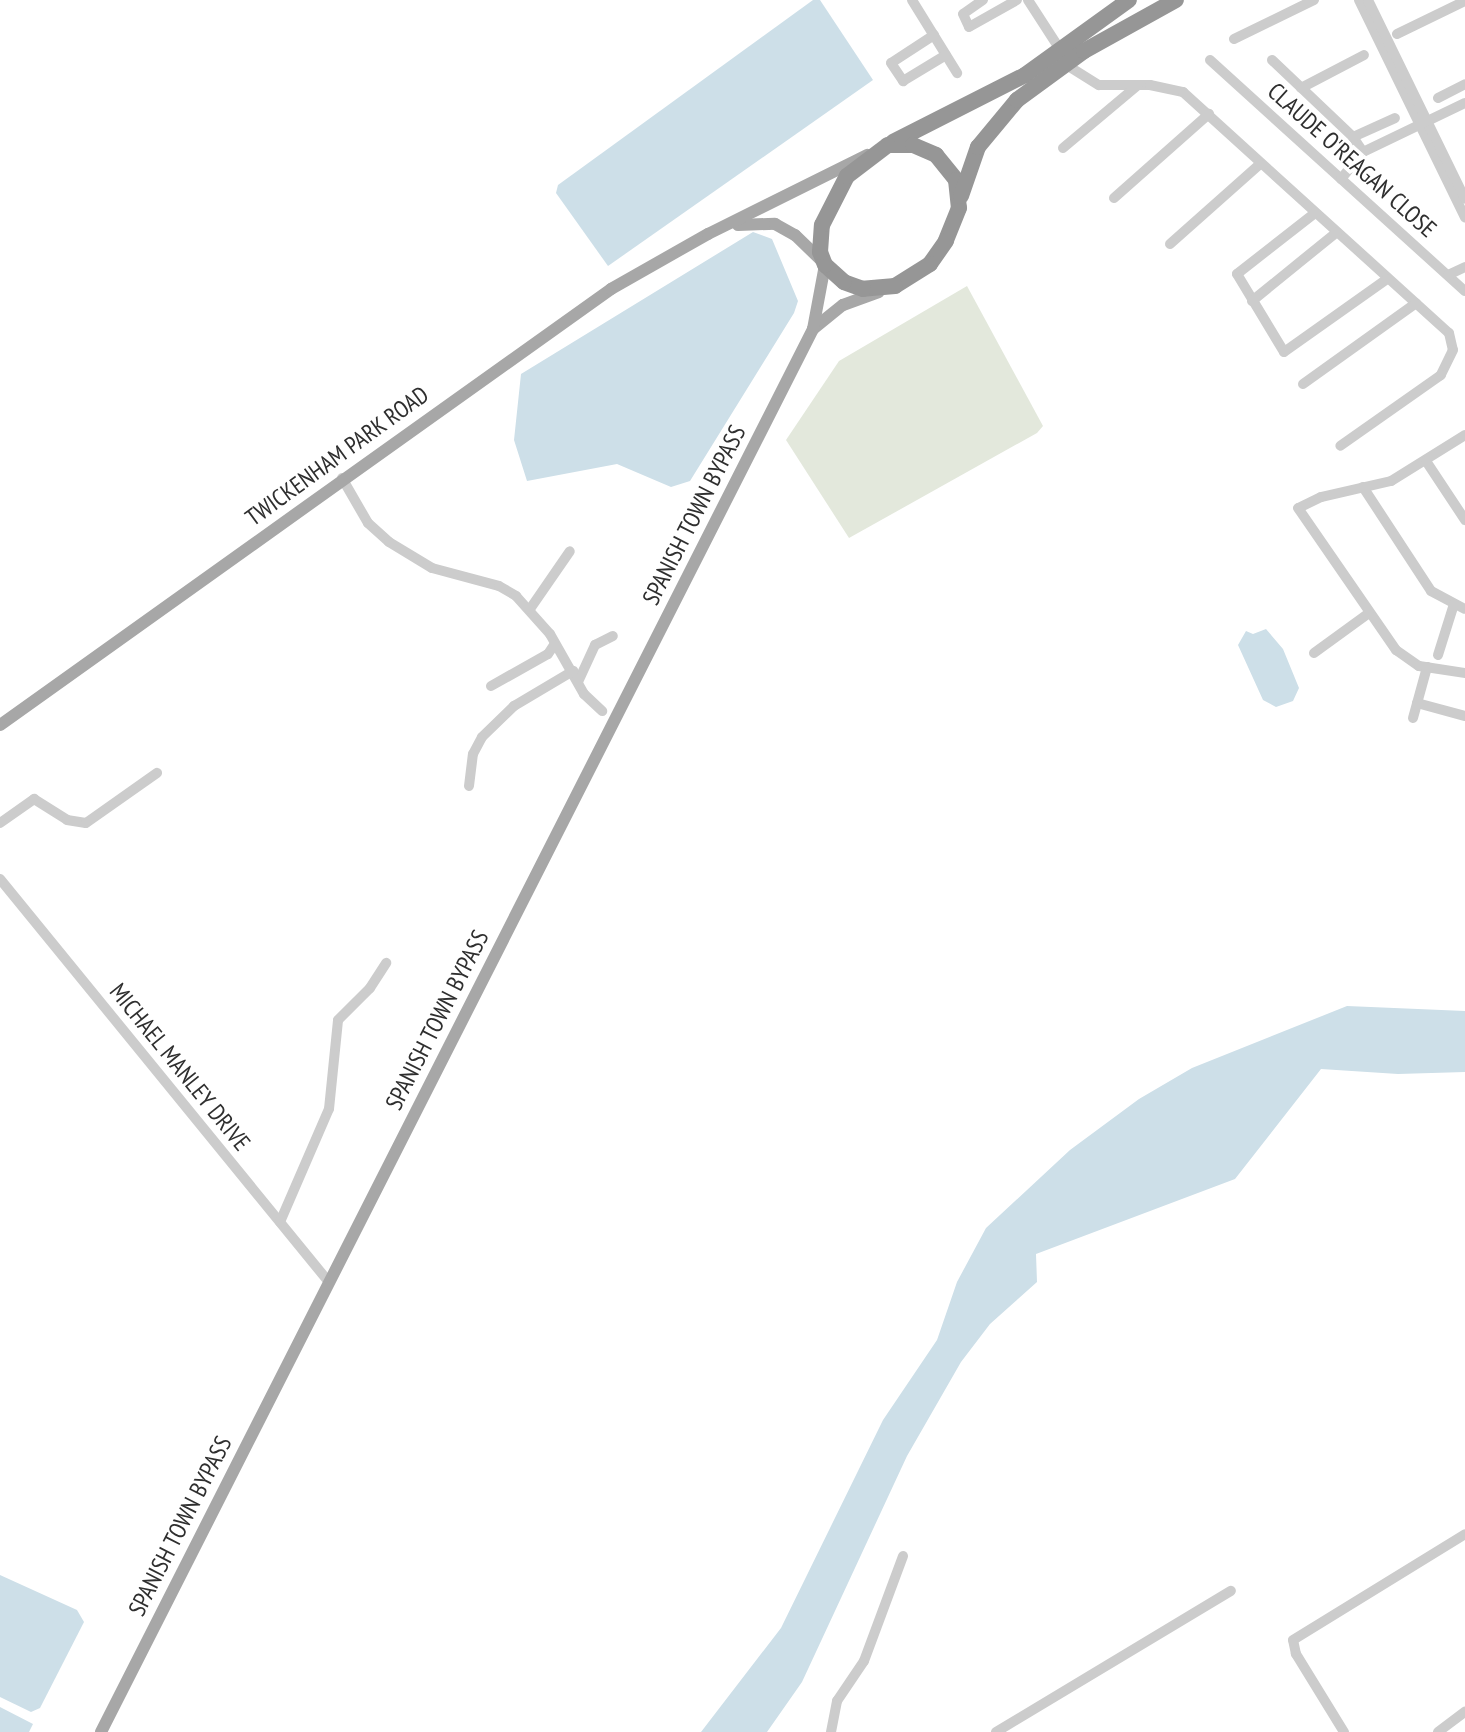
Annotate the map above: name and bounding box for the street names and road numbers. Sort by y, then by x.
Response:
street label: CLAUDE O'REAGAN CLOSE [1262,77,1442,243]
street label: TWICKENHAM PARK ROAD [240,380,434,532]
street label: SPANISH TOWN BYPASS [636,420,752,610]
street label: SPANISH TOWN BYPASS [379,925,495,1115]
street label: MICHAEL MANLEY DRIVE [103,977,257,1157]
street label: SPANISH TOWN BYPASS [122,1431,238,1621]

